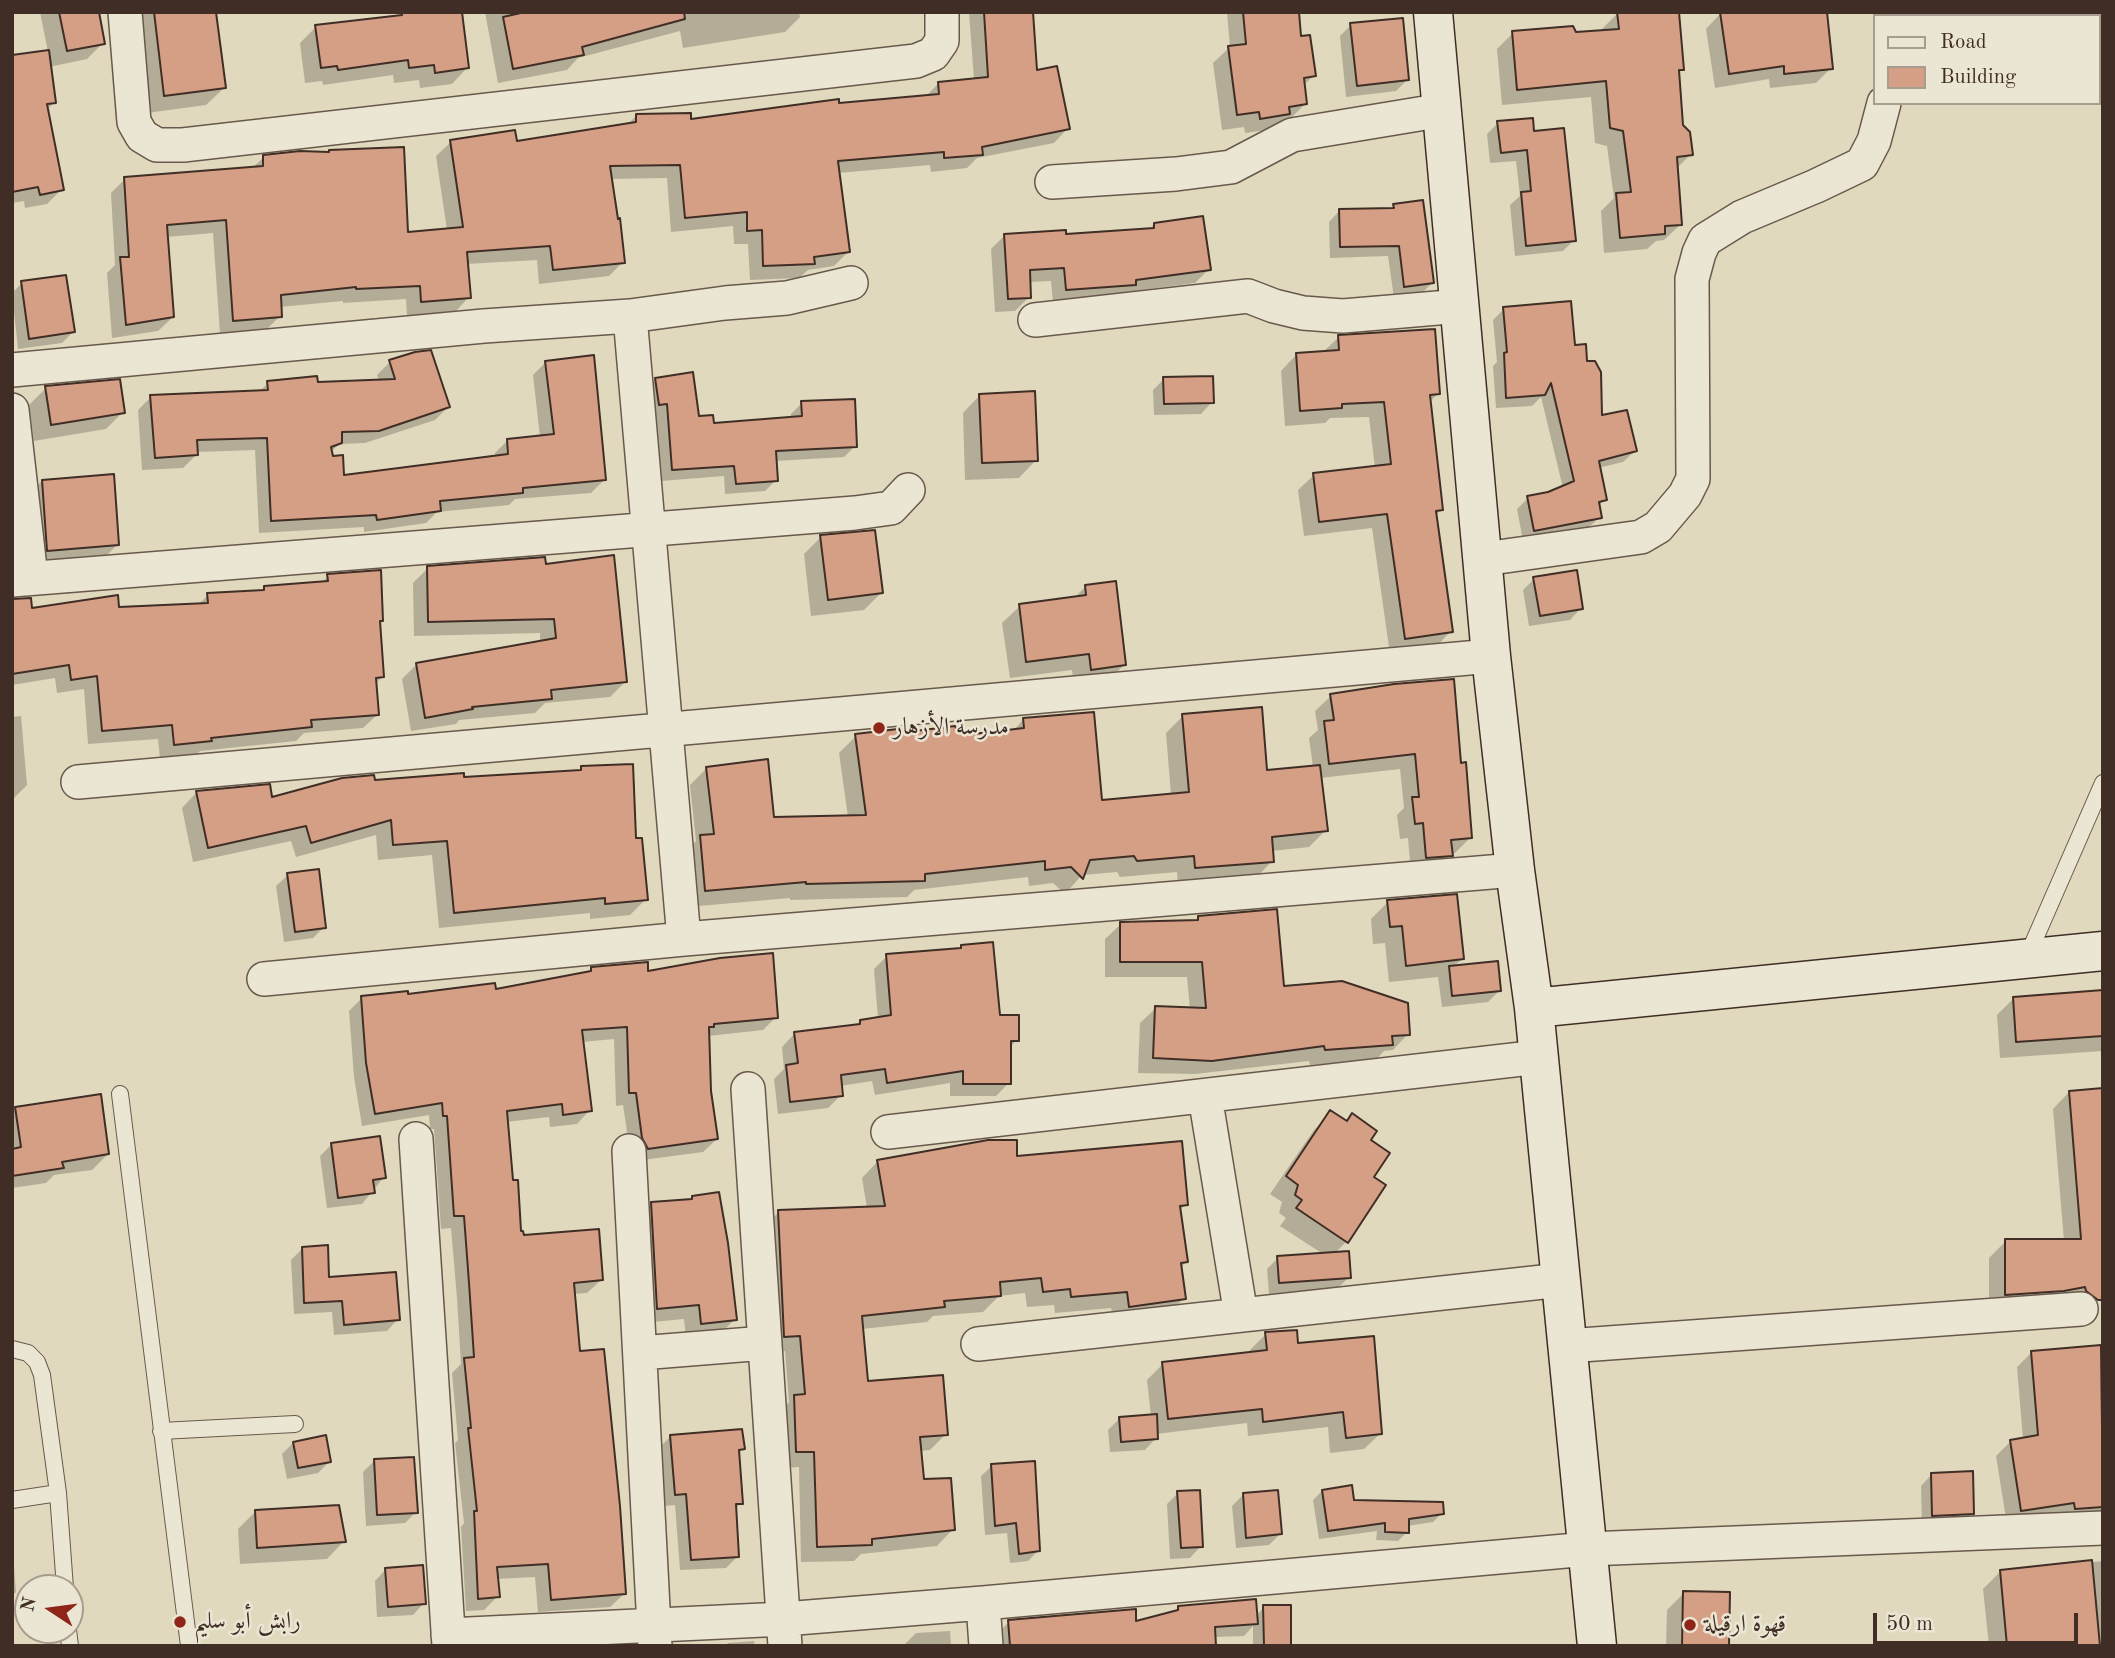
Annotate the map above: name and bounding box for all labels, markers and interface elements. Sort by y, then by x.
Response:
legend [1874,14,2101,105]
text: Road [1940,32,1987,53]
text: Building [1940,67,2016,88]
place label: مدرسة الأزهار [893,714,1009,742]
marker: مدرسة الأزهار [871,720,887,736]
north arrow [14,1574,84,1644]
text: N [19,1595,41,1614]
scale bar [1877,1598,2082,1642]
place label: رابش أبو سليم [194,1608,301,1636]
place label: قهوة ارقيلة [1704,1611,1786,1639]
marker: رابش أبو سليم [172,1614,188,1630]
text: 50 m [1886,1614,1933,1635]
marker: قهوة ارقيلة [1682,1617,1698,1633]

